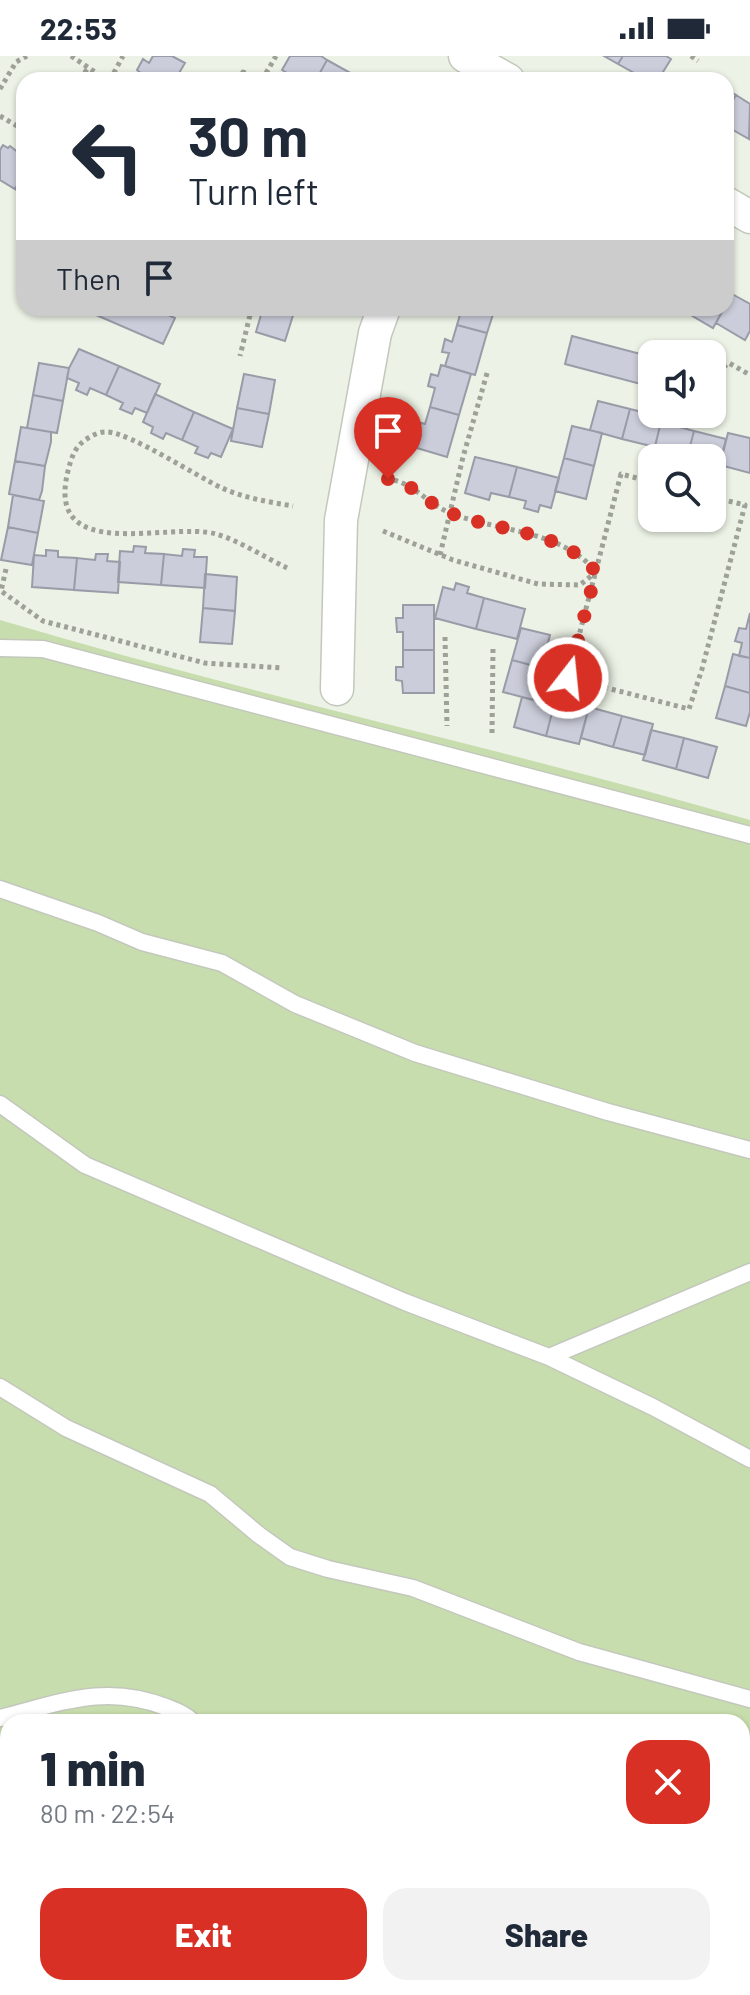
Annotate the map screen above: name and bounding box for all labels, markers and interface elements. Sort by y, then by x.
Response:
text: 22:53 [40,10,117,46]
text: 30 m [188,101,308,168]
icon: left [56,104,160,208]
text: Turn left [188,169,319,212]
icon: arrive [137,256,181,300]
text: Then [56,260,121,296]
map controls [638,340,726,532]
button: sound [638,340,726,428]
pin [354,397,422,479]
icon: arrive [366,409,410,453]
button: search [638,444,726,532]
position arrow [526,636,610,720]
text: 1 min [40,1738,146,1796]
button: close [626,1740,710,1824]
text: 80 m · 22:54 [40,1797,175,1828]
button: Exit [40,1888,367,1980]
button: Share [383,1888,710,1980]

